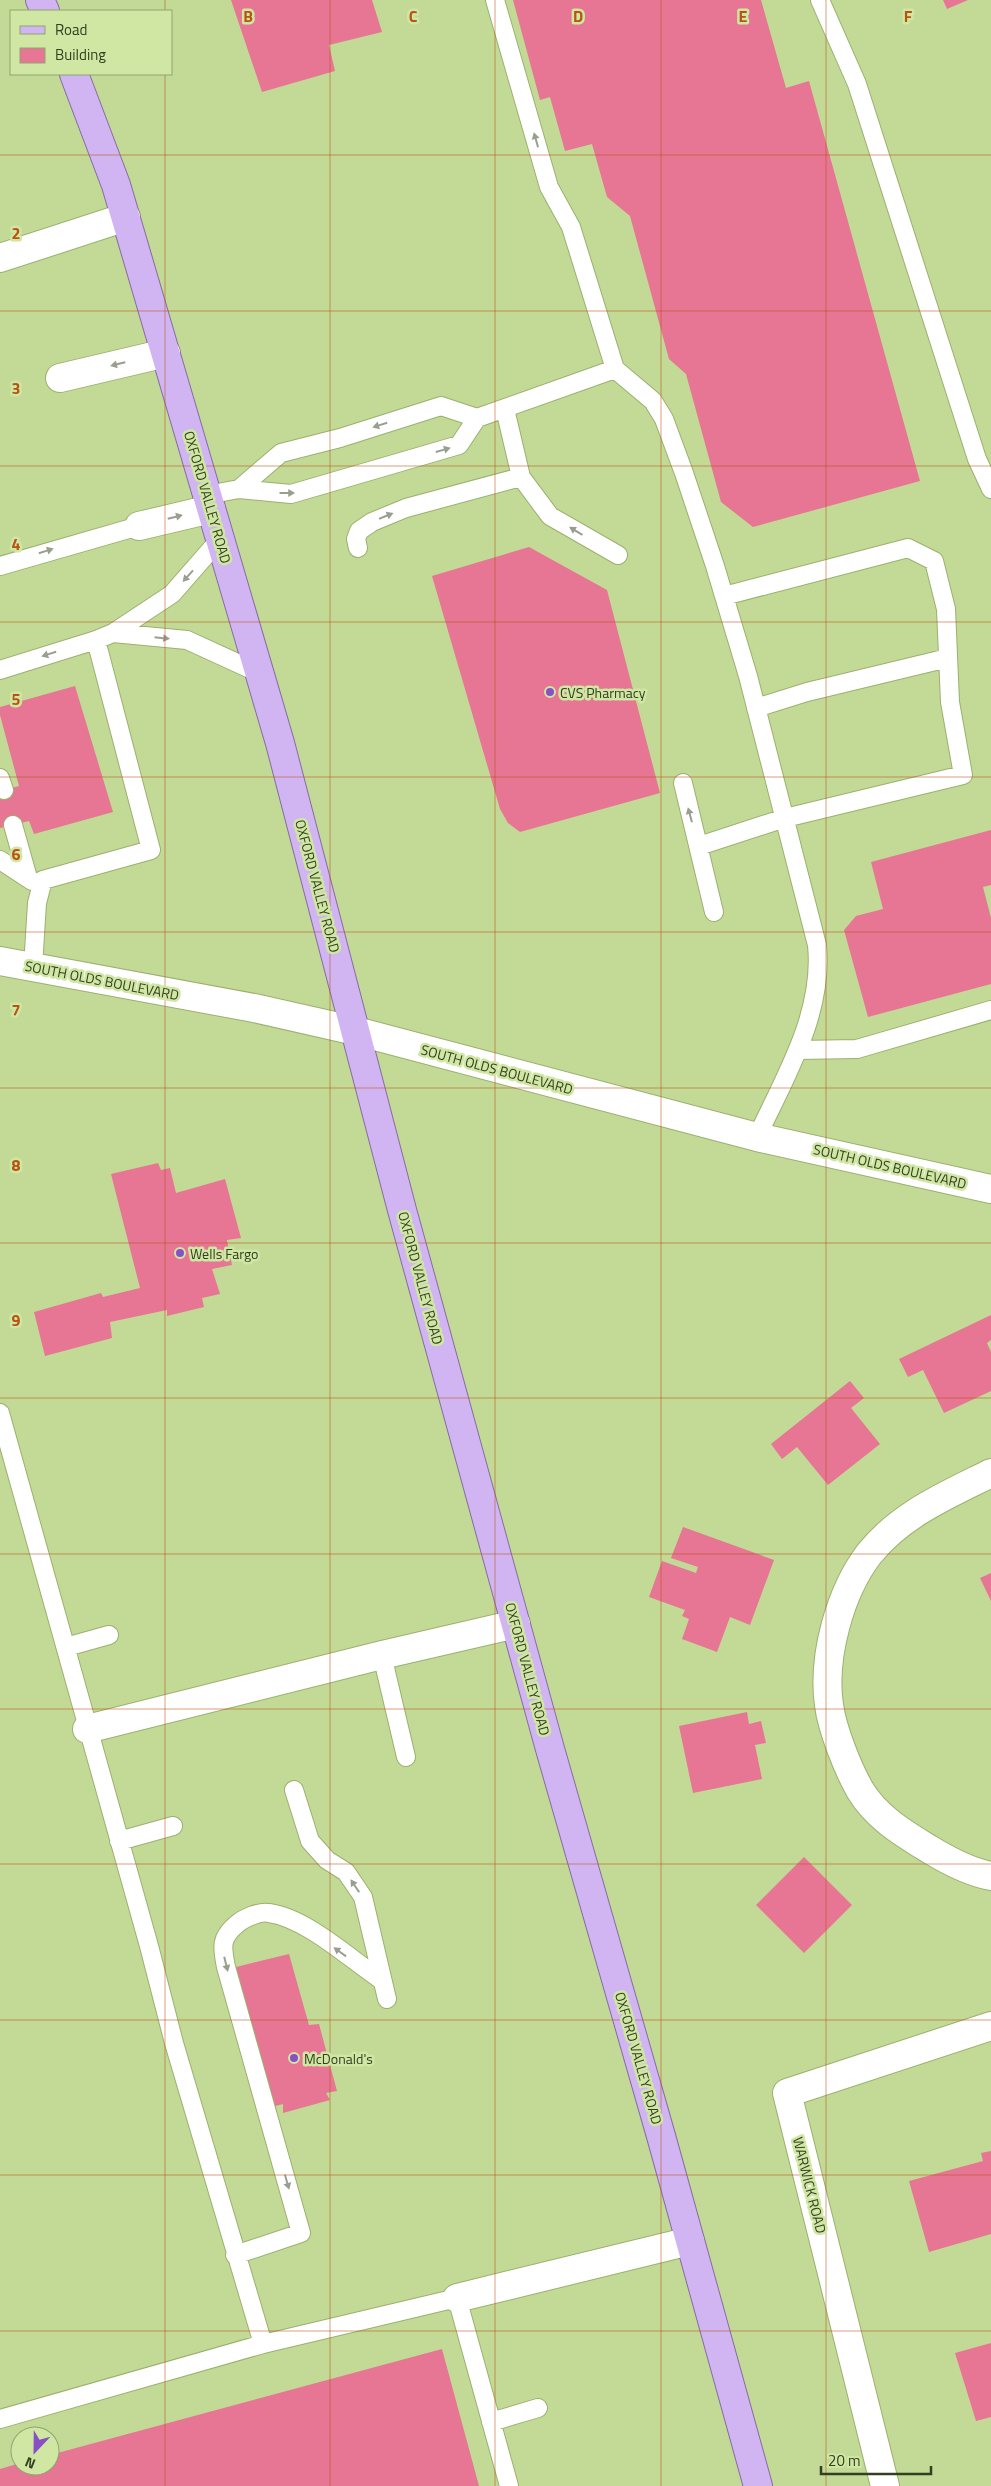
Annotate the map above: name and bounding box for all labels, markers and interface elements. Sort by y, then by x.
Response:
text: B [243,4,253,28]
text: C [409,4,418,28]
text: D [573,4,583,28]
text: E [739,4,748,28]
text: F [904,4,913,28]
legend [10,10,172,75]
text: Road [55,18,87,41]
text: Building [55,43,106,66]
one-way arrow [532,132,540,147]
text: 2 [12,221,20,245]
one-way arrow [111,360,126,368]
text: 3 [12,376,20,400]
one-way arrow [372,422,387,430]
street label: OXFORD VALLEY ROAD [179,428,237,566]
one-way arrow [436,445,451,453]
one-way arrow [280,489,296,497]
one-way arrow [379,512,393,520]
one-way arrow [168,513,183,521]
one-way arrow [569,527,582,536]
text: 4 [12,532,21,556]
one-way arrow [39,547,54,555]
one-way arrow [182,569,194,581]
one-way arrow [154,634,170,642]
one-way arrow [42,651,57,659]
place label: CVS Pharmacy [560,682,646,703]
marker: CVS Pharmacy [544,686,556,698]
text: 5 [12,687,21,711]
one-way arrow [686,807,694,822]
street label: OXFORD VALLEY ROAD [290,817,346,955]
text: 6 [12,842,21,866]
street label: SOUTH OLDS BOULEVARD [23,955,181,1005]
text: 7 [12,998,20,1022]
street label: SOUTH OLDS BOULEVARD [419,1039,575,1099]
street label: SOUTH OLDS BOULEVARD [811,1138,969,1194]
text: 8 [12,1153,21,1177]
street label: OXFORD VALLEY ROAD [393,1209,449,1347]
place label: Wells Fargo [190,1243,259,1264]
marker: Wells Fargo [174,1247,186,1259]
text: 9 [12,1308,21,1332]
street label: OXFORD VALLEY ROAD [500,1600,556,1738]
one-way arrow [350,1879,360,1892]
one-way arrow [334,1946,347,1957]
one-way arrow [222,1957,230,1972]
street label: OXFORD VALLEY ROAD [610,1989,668,2127]
place label: McDonald's [304,2048,373,2069]
marker: McDonald's [288,2052,300,2064]
street label: WARWICK ROAD [788,2135,832,2235]
one-way arrow [283,2174,291,2189]
north arrow [10,2426,60,2476]
scale bar [821,2444,931,2476]
text: 20 m [828,2449,861,2472]
text: N [22,2452,38,2475]

